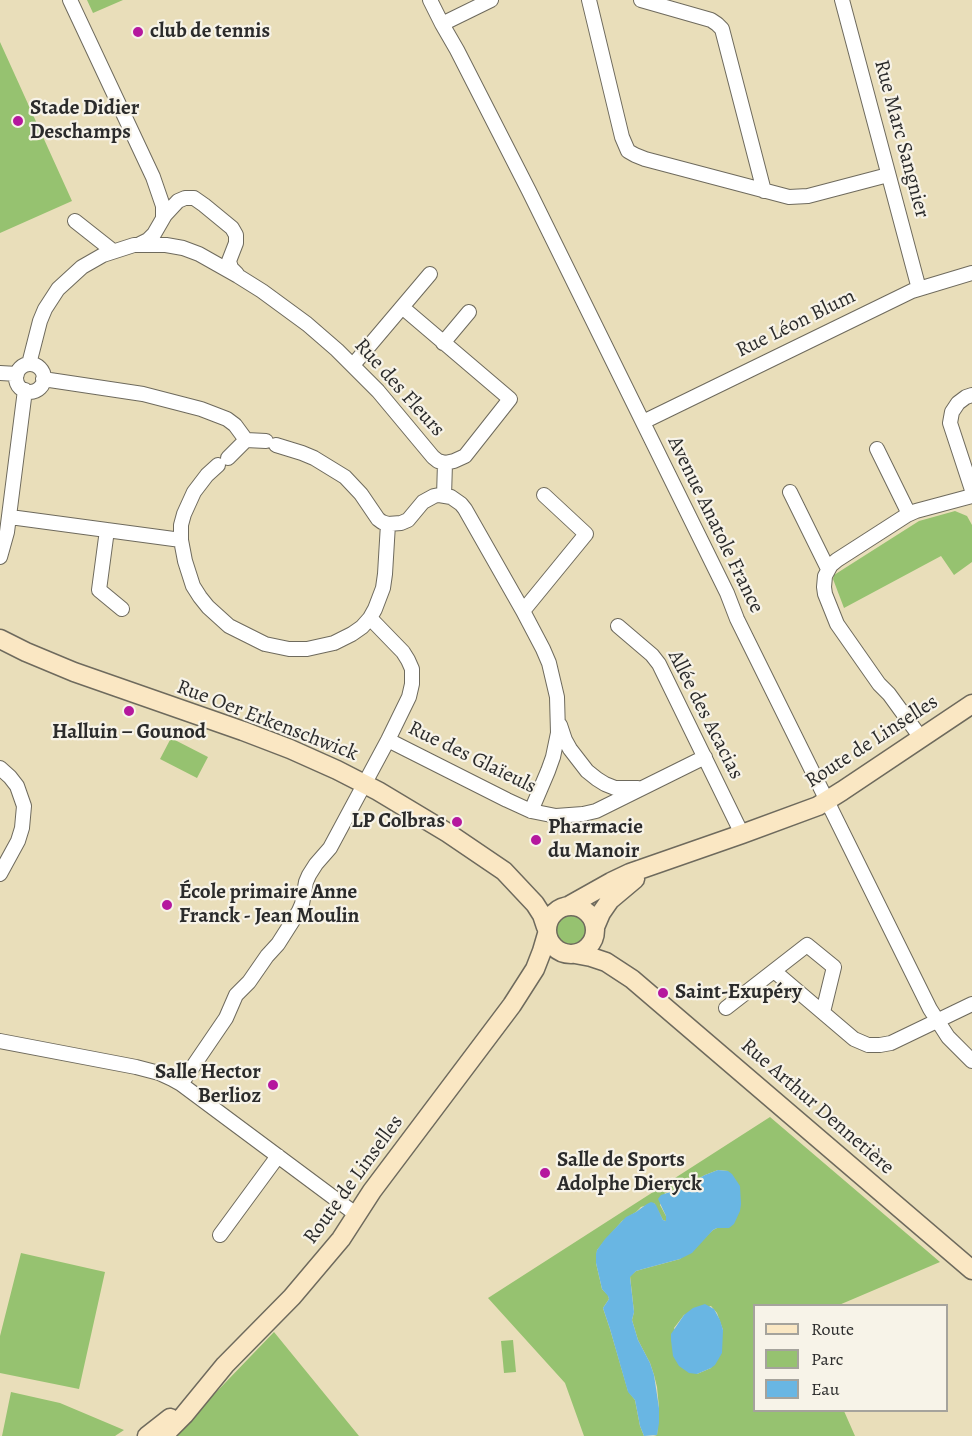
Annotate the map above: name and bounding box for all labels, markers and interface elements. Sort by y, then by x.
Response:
place label: club de tennis [150,19,270,45]
marker: club de tennis [131,25,145,39]
street label: Rue Marc Sangnier [868,57,934,221]
place label: Stade Didier Deschamps [30,96,139,146]
marker: Stade Didier Deschamps [11,114,25,128]
street label: Rue Léon Blum [732,284,860,364]
street label: Rue des Fleurs [348,334,450,442]
street label: Avenue Anatole France [661,433,769,617]
street label: Allée des Acacias [662,646,748,784]
street label: Rue Oer Erkenschwick [173,675,361,767]
street label: Route de Linselles [801,690,943,794]
marker: Halluin – Gounod [122,704,136,718]
street label: Rue des Glaïeuls [404,716,540,800]
place label: Halluin – Gounod [52,720,206,746]
place label: LP Colbras [351,809,445,835]
marker: LP Colbras [450,815,464,829]
place label: Pharmacie du Manoir [548,815,643,865]
marker: Pharmacie du Manoir [529,833,543,847]
place label: École primaire Anne Franck - Jean Moulin [179,880,359,930]
marker: École primaire Anne Franck - Jean Moulin [160,898,174,912]
place label: Saint-Exupéry [675,980,802,1006]
marker: Saint-Exupéry [656,986,670,1000]
street label: Rue Arthur Dennetière [735,1034,899,1180]
place label: Salle Hector Berlioz [155,1060,261,1110]
marker: Salle Hector Berlioz [266,1078,280,1092]
street label: Route de Linselles [299,1111,409,1249]
place label: Salle de Sports Adolphe Dieryck [557,1148,702,1198]
marker: Salle de Sports Adolphe Dieryck [538,1166,552,1180]
legend [753,1304,948,1412]
text: Route [811,1317,854,1341]
text: Parc [811,1347,843,1371]
text: Eau [811,1377,839,1401]

